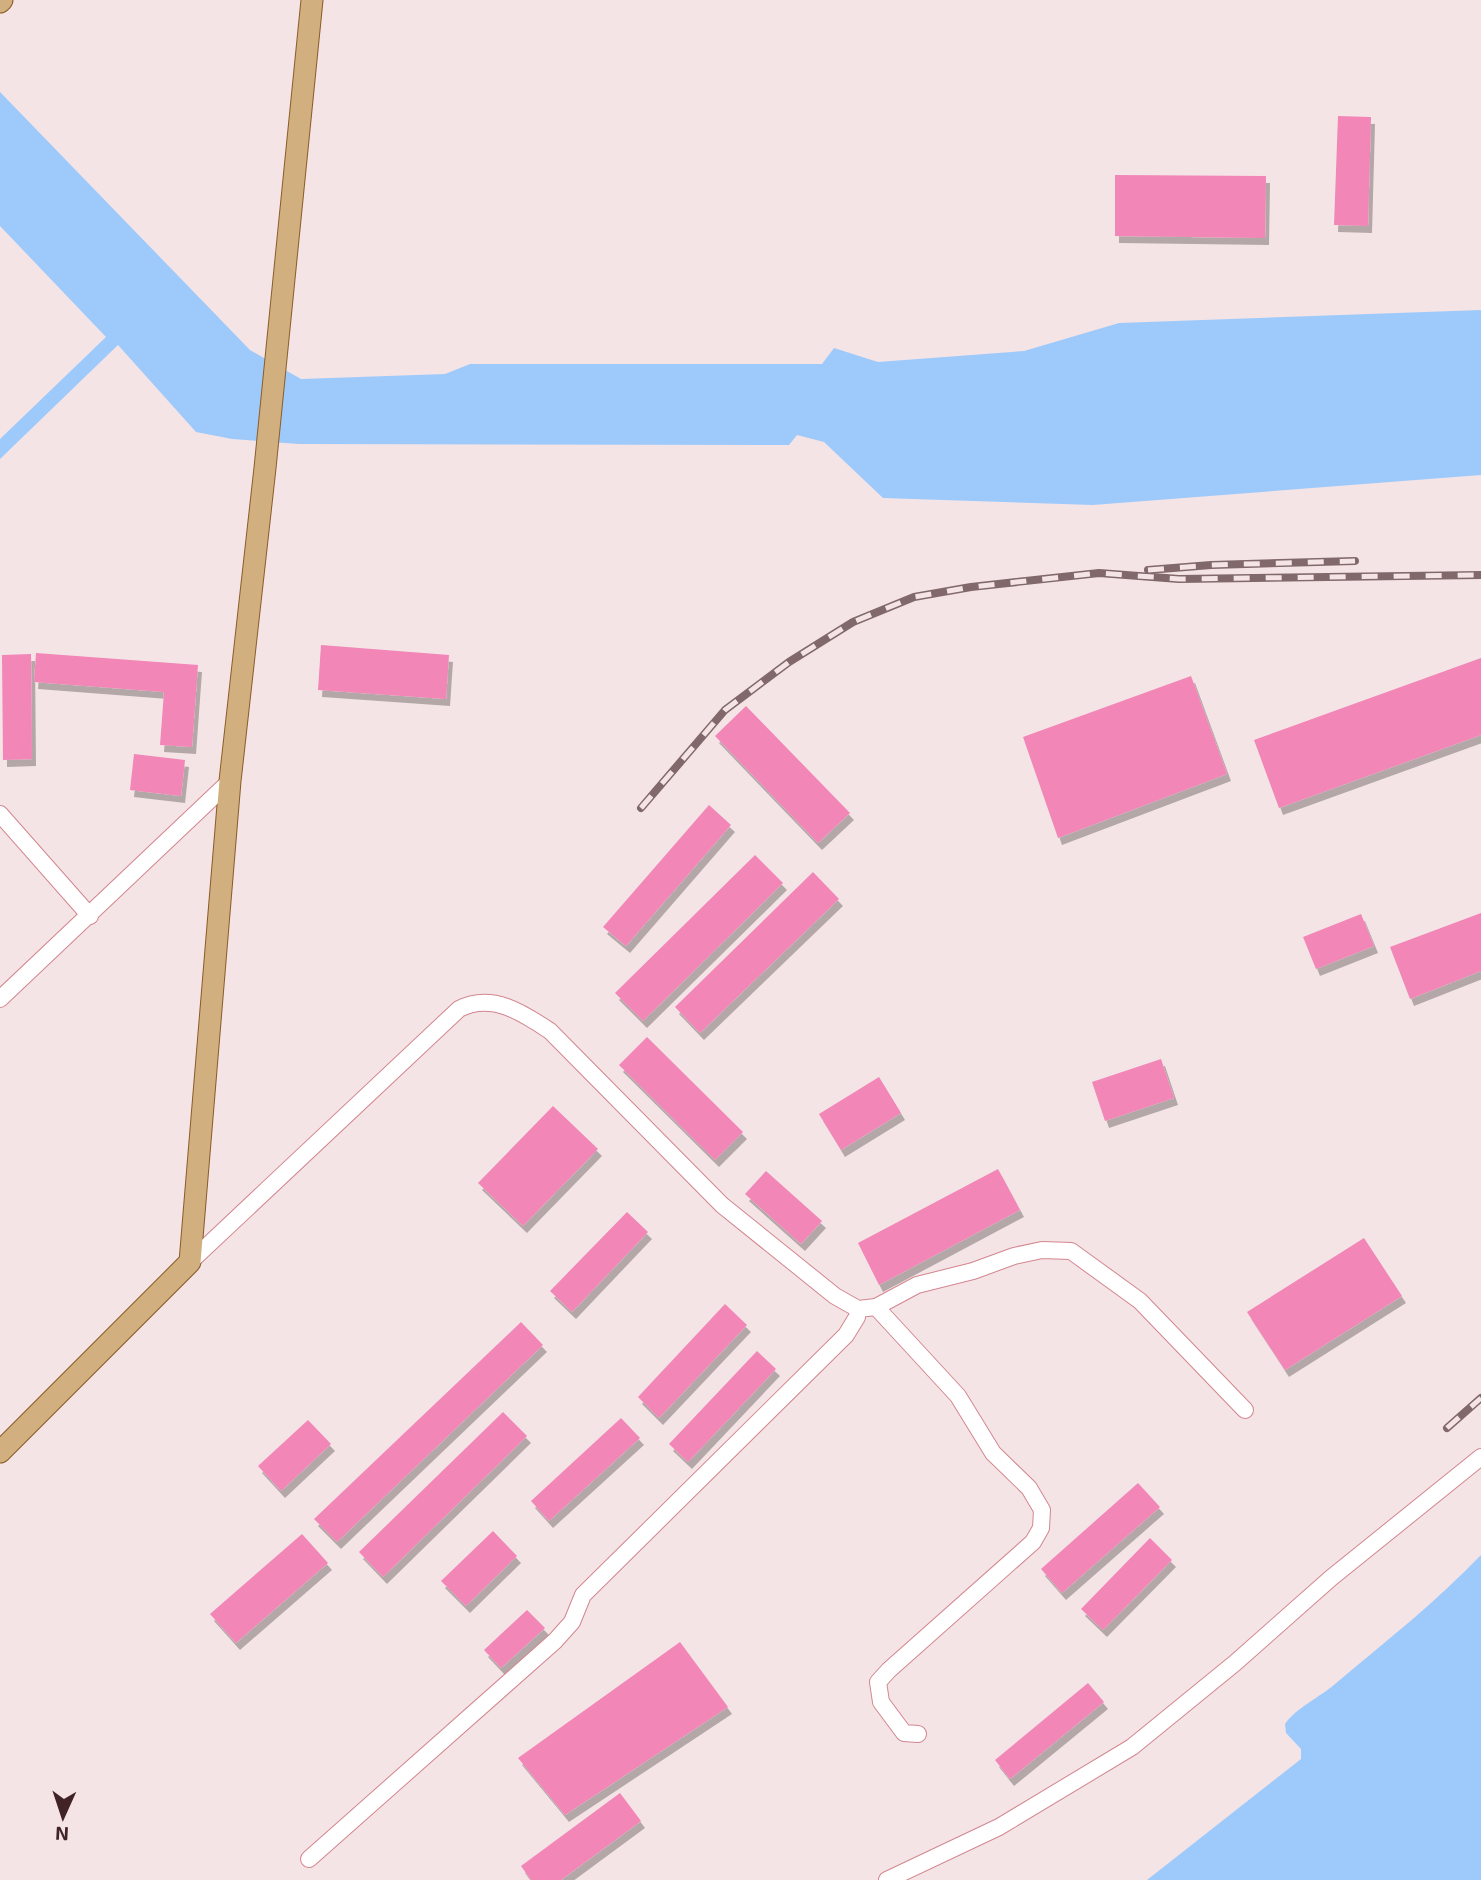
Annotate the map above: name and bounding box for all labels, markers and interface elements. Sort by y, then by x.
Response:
north arrow [28,1782,98,1852]
text: N [55,1823,70,1846]

